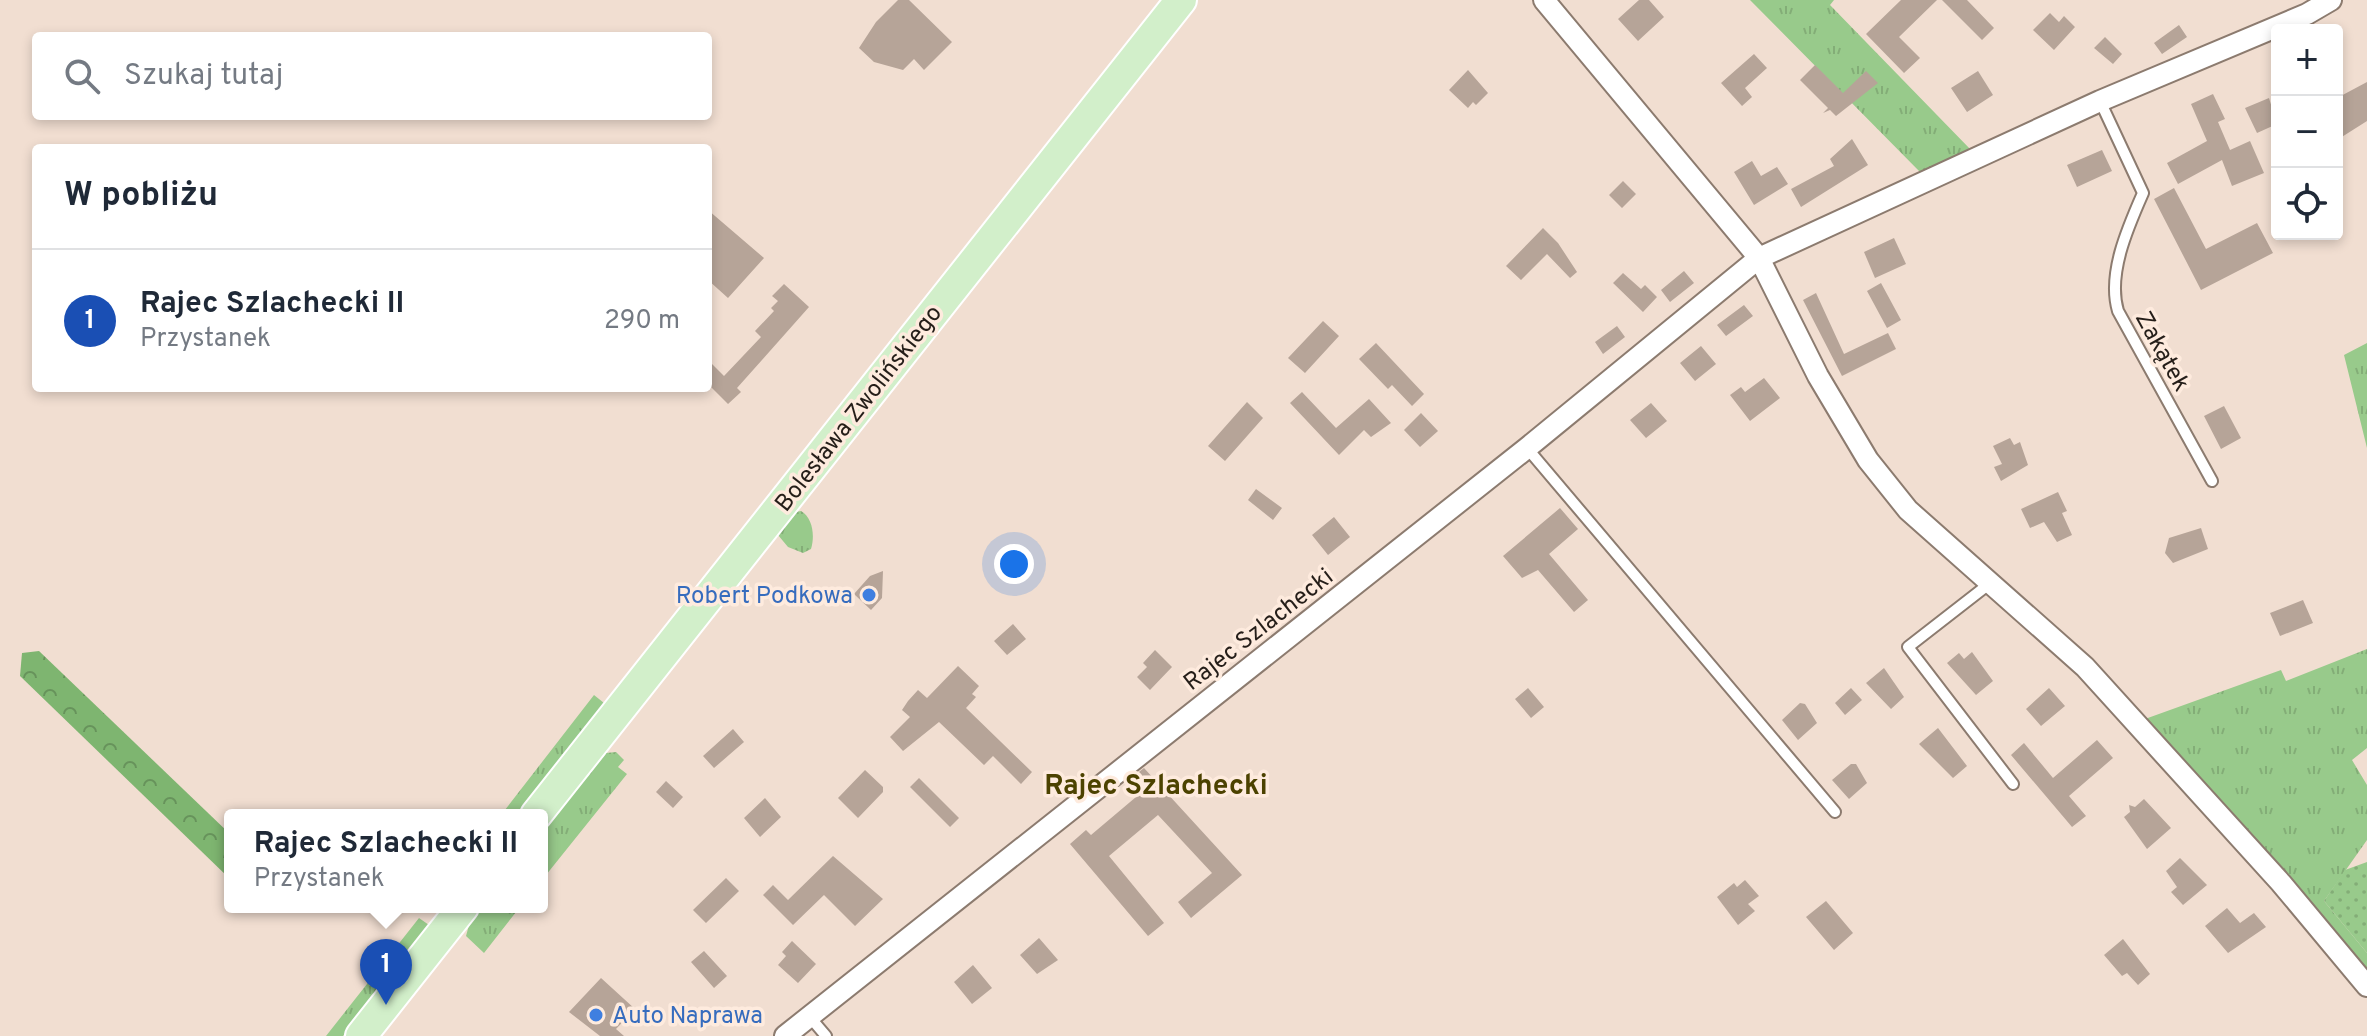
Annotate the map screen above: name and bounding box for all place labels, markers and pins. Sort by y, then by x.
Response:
place label: Robert Podkowa [676,582,853,612]
marker: Robert Podkowa [860,586,878,604]
pin: 1 [360,939,412,1005]
place label: Auto Naprawa [612,1002,763,1032]
marker: Auto Naprawa [587,1006,605,1024]

